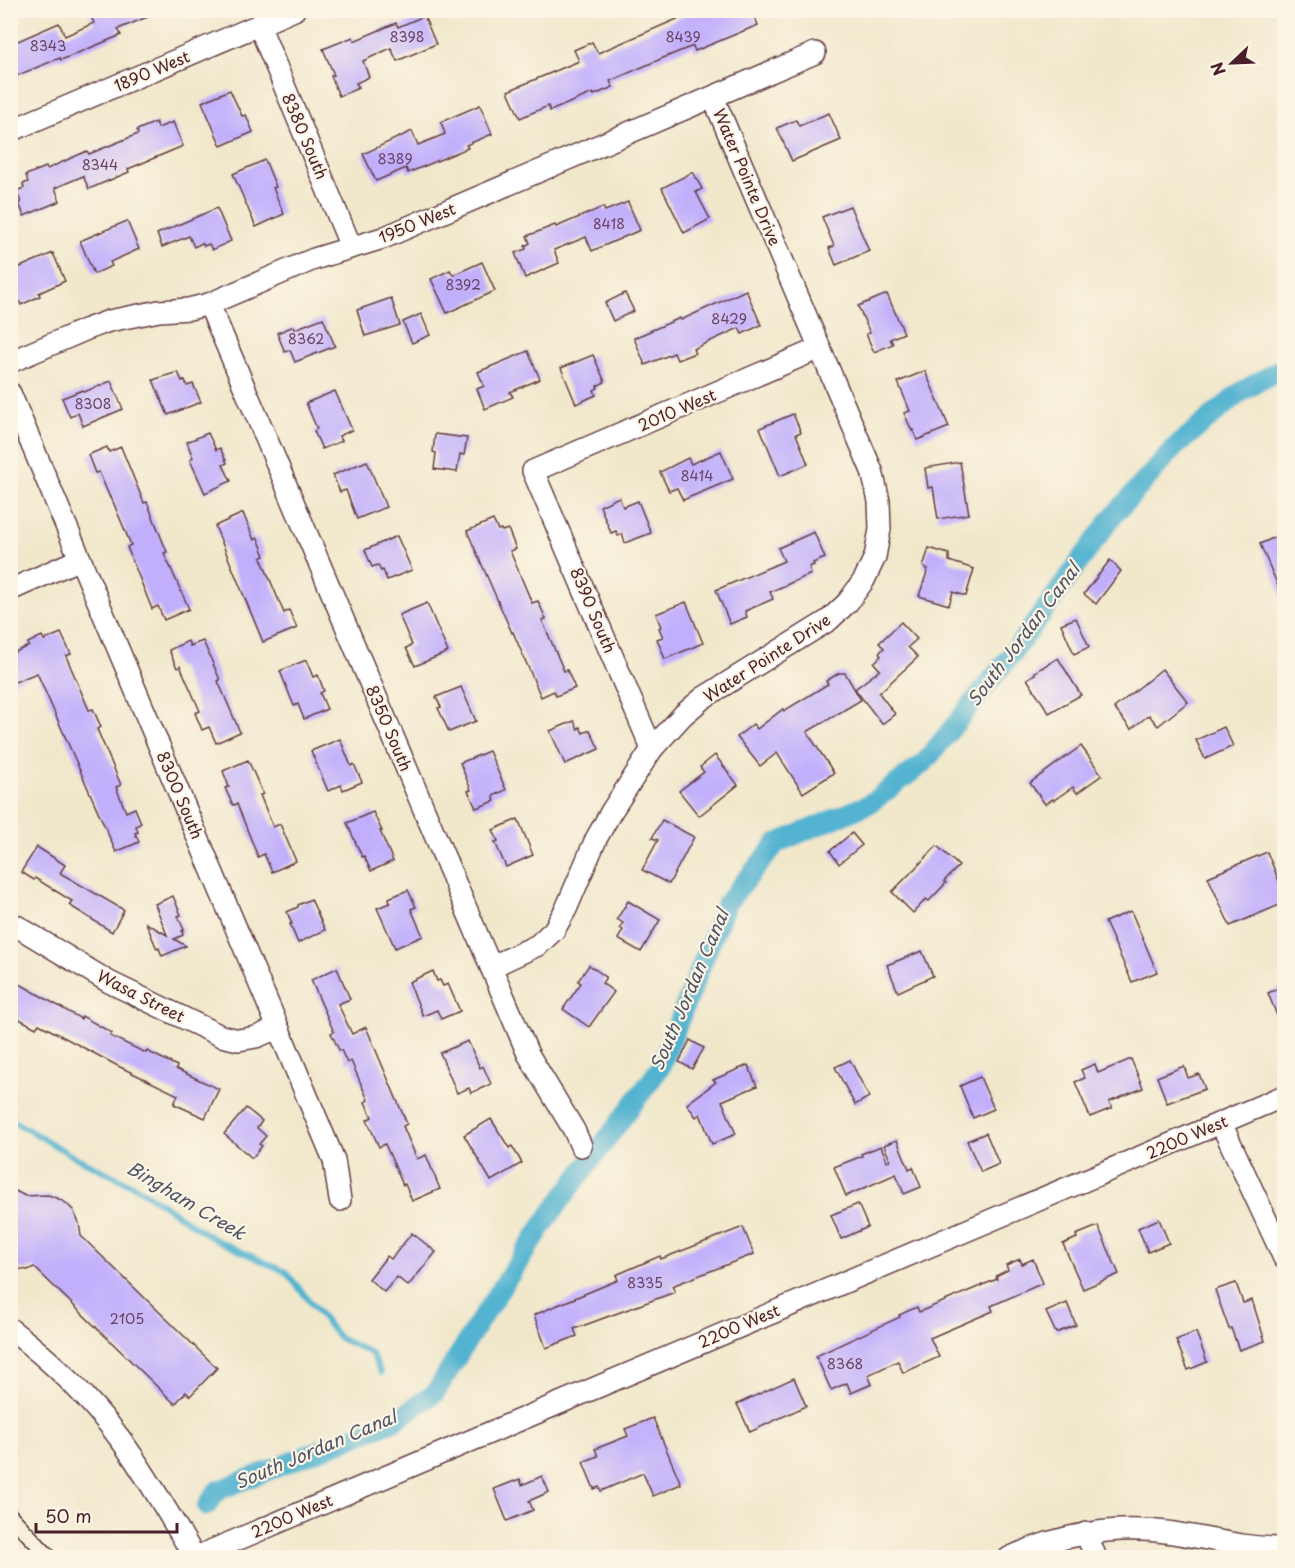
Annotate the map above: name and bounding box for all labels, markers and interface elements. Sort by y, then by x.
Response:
house number: 8398 [390,26,424,47]
house number: 8439 [665,26,701,47]
north arrow [1202,33,1262,93]
house number: 8343 [30,35,66,56]
street label: 1890 West [110,43,193,97]
text: N [1204,59,1231,80]
street label: 8380 South [277,89,335,183]
street label: Water Pointe Drive [708,104,788,249]
house number: 8389 [377,148,413,169]
house number: 8344 [82,154,118,175]
street label: 1950 West [375,196,459,248]
house number: 8418 [593,213,625,234]
house number: 8392 [445,274,481,295]
house number: 8429 [711,308,747,329]
house number: 8362 [288,328,324,349]
street label: 2010 West [634,382,719,436]
house number: 8308 [74,393,112,414]
house number: 8414 [680,465,714,486]
water label: South Jordan Canal [960,555,1087,711]
street label: 8390 South [565,563,623,656]
street label: Water Pointe Drive [698,607,835,707]
street label: 8350 South [361,681,419,774]
street label: 8300 South [152,747,210,842]
water label: South Jordan Canal [642,902,736,1074]
street label: Wasa Street [94,963,190,1028]
street label: 2200 West [1142,1108,1231,1164]
water label: Bingham Creek [122,1154,252,1246]
house number: 8335 [627,1272,663,1293]
street label: 2200 West [694,1297,783,1353]
house number: 2105 [110,1308,144,1329]
house number: 8368 [827,1353,863,1374]
water label: South Jordan Canal [231,1401,403,1495]
street label: 2200 West [247,1487,336,1543]
scale bar [36,1496,177,1534]
text: 50 m [45,1502,92,1529]

